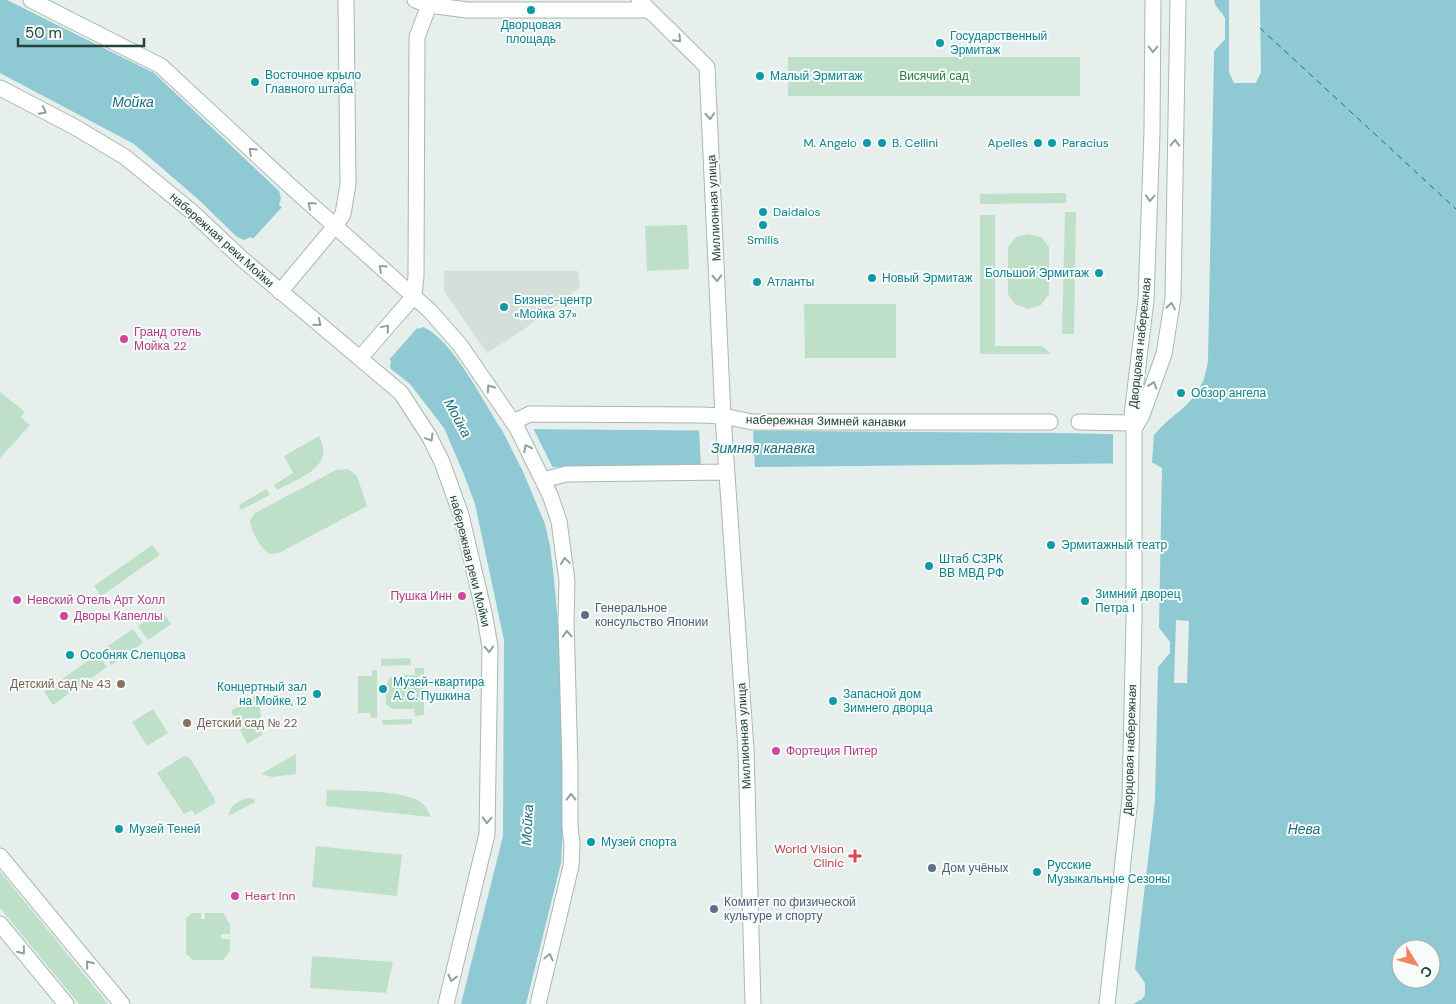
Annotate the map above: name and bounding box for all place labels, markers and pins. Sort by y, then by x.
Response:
marker: Дворцовая площадь [525,4,537,16]
place label: Дворцовая площадь [501,17,561,47]
place label: Государственный Эрмитаж [950,28,1047,58]
marker: Государственный Эрмитаж [934,37,946,49]
place label: Восточное крыло Главного штаба [265,67,362,97]
place label: Малый Эрмитаж [770,68,863,84]
marker: Малый Эрмитаж [754,70,766,82]
marker: Восточное крыло Главного штаба [249,76,261,88]
place label: M. Angelo [803,135,857,151]
place label: B. Cellini [892,135,938,151]
place label: Apelles [988,135,1028,151]
place label: Paracius [1062,135,1109,151]
marker: M. Angelo [861,137,873,149]
marker: B. Cellini [876,137,888,149]
marker: Apelles [1032,137,1044,149]
marker: Paracius [1046,137,1058,149]
place label: Daidalos [773,204,821,220]
marker: Daidalos [757,206,769,218]
marker: Smilis [757,219,769,231]
place label: Smilis [747,232,779,248]
place label: Большой Эрмитаж [985,265,1089,281]
marker: Большой Эрмитаж [1093,267,1105,279]
place label: Новый Эрмитаж [882,270,973,286]
marker: Новый Эрмитаж [866,272,878,284]
place label: Атланты [767,274,814,290]
marker: Атланты [751,276,763,288]
place label: Бизнес-центр «Мойка 37» [514,292,592,322]
marker: Бизнес-центр «Мойка 37» [498,301,510,313]
place label: Гранд отель Мойка 22 [134,324,201,354]
marker: Гранд отель Мойка 22 [118,333,130,345]
place label: Обзор ангела [1191,385,1267,401]
marker: Обзор ангела [1175,387,1187,399]
place label: Эрмитажный театр [1061,537,1167,553]
marker: Эрмитажный театр [1045,539,1057,551]
place label: Штаб СЗРК ВВ МВД РФ [939,551,1004,581]
marker: Штаб СЗРК ВВ МВД РФ [923,560,935,572]
place label: Зимний дворец Петра I [1095,586,1181,616]
place label: Пушка Инн [390,588,452,604]
marker: Пушка Инн [456,590,468,602]
place label: Невский Отель Арт Холл [27,592,165,608]
marker: Невский Отель Арт Холл [11,594,23,606]
marker: Зимний дворец Петра I [1079,595,1091,607]
place label: Генеральное консульство Японии [595,600,708,630]
place label: Дворы Капеллы [74,608,163,624]
marker: Генеральное консульство Японии [579,609,591,621]
marker: Дворы Капеллы [58,610,70,622]
place label: Особняк Слепцова [80,647,186,663]
marker: Особняк Слепцова [64,649,76,661]
place label: Музей-квартира А. С. Пушкина [393,674,485,704]
place label: Детский сад № 43 [10,676,111,692]
marker: Детский сад № 43 [115,678,127,690]
place label: Концертный зал на Мойке, 12 [217,679,307,709]
marker: Музей-квартира А. С. Пушкина [377,683,389,695]
place label: Запасной дом Зимнего дворца [843,686,933,716]
marker: Концертный зал на Мойке, 12 [311,688,323,700]
marker: Запасной дом Зимнего дворца [827,695,839,707]
place label: Детский сад № 22 [197,715,297,731]
marker: Детский сад № 22 [181,717,193,729]
place label: Фортеция Питер [786,743,878,759]
marker: Фортеция Питер [770,745,782,757]
place label: Музей Теней [129,821,200,837]
marker: Музей Теней [113,823,125,835]
place label: Музей спорта [601,834,677,850]
marker: Музей спорта [585,836,597,848]
place label: World Vision Clinic [774,841,844,871]
marker: World Vision Clinic [848,849,862,863]
place label: Русские Музыкальные Сезоны [1047,857,1170,887]
place label: Дом учёных [942,860,1009,876]
marker: Дом учёных [926,862,938,874]
marker: Русские Музыкальные Сезоны [1031,866,1043,878]
place label: Heart Inn [245,888,296,904]
marker: Heart Inn [229,890,241,902]
place label: Комитет по физической культуре и спорту [724,894,856,924]
marker: Комитет по физической культуре и спорту [708,903,720,915]

